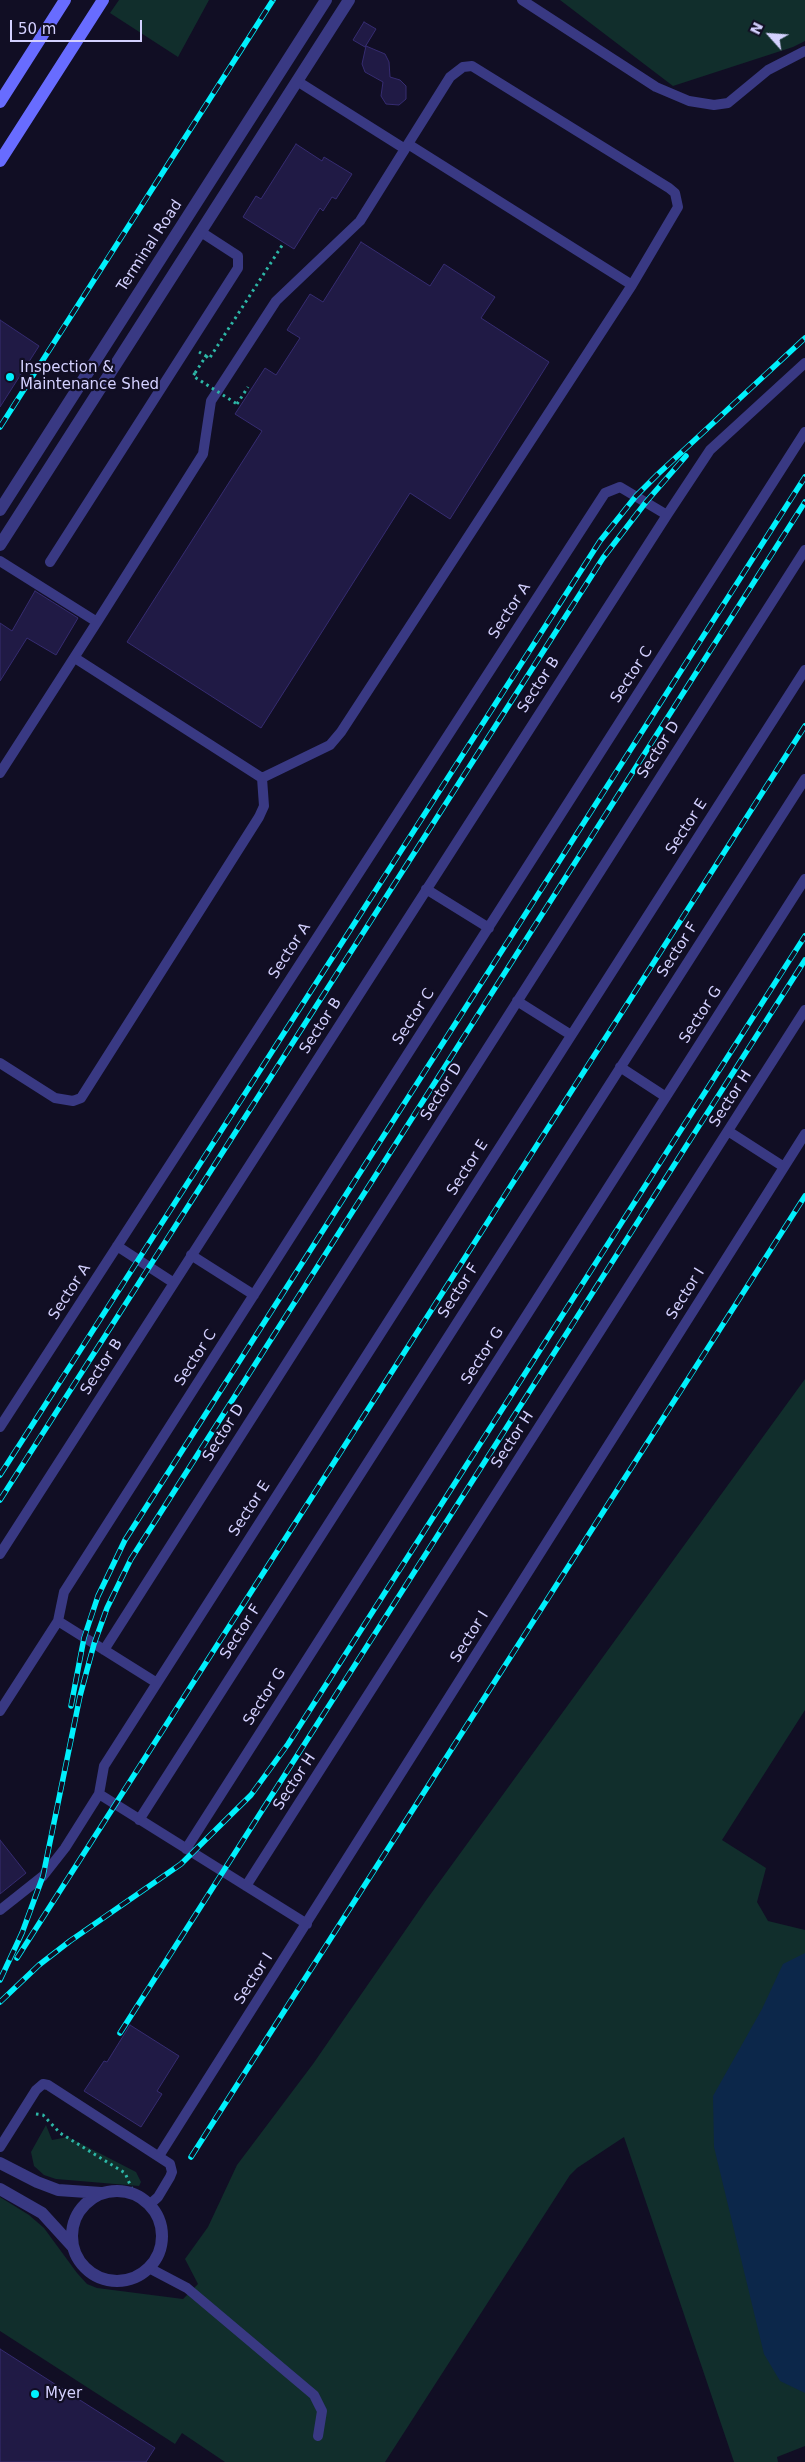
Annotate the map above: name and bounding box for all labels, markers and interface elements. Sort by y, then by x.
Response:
scale bar [12,10,145,42]
north arrow [745,10,795,60]
text: 50 m [18,20,56,38]
text: N [747,20,766,37]
street label: Terminal Road [114,197,186,295]
place label: Inspection & Maintenance Shed [20,359,159,394]
marker: Inspection & Maintenance Shed [4,371,16,383]
street label: Sector A [485,580,535,642]
street label: Sector C [607,643,657,707]
street label: Sector B [514,654,564,716]
street label: Sector D [634,718,684,782]
street label: Sector E [662,796,712,858]
street label: Sector F [654,919,702,981]
street label: Sector A [265,920,315,982]
street label: Sector G [676,983,726,1047]
street label: Sector C [389,985,439,1049]
street label: Sector B [296,995,346,1057]
street label: Sector D [417,1060,467,1124]
street label: Sector H [706,1067,756,1131]
street label: Sector E [443,1137,493,1199]
street label: Sector F [435,1260,483,1322]
street label: Sector A [45,1261,95,1323]
street label: Sector I [663,1265,709,1323]
street label: Sector G [458,1324,508,1388]
street label: Sector C [171,1326,221,1390]
street label: Sector B [77,1336,127,1398]
street label: Sector D [199,1401,249,1465]
street label: Sector H [488,1408,538,1472]
street label: Sector E [225,1478,275,1540]
street label: Sector F [217,1601,265,1663]
street label: Sector I [447,1608,493,1666]
street label: Sector G [240,1665,290,1729]
street label: Sector H [270,1750,320,1814]
street label: Sector I [231,1950,277,2008]
place label: Myer [45,2385,82,2403]
marker: Myer [29,2388,41,2400]

